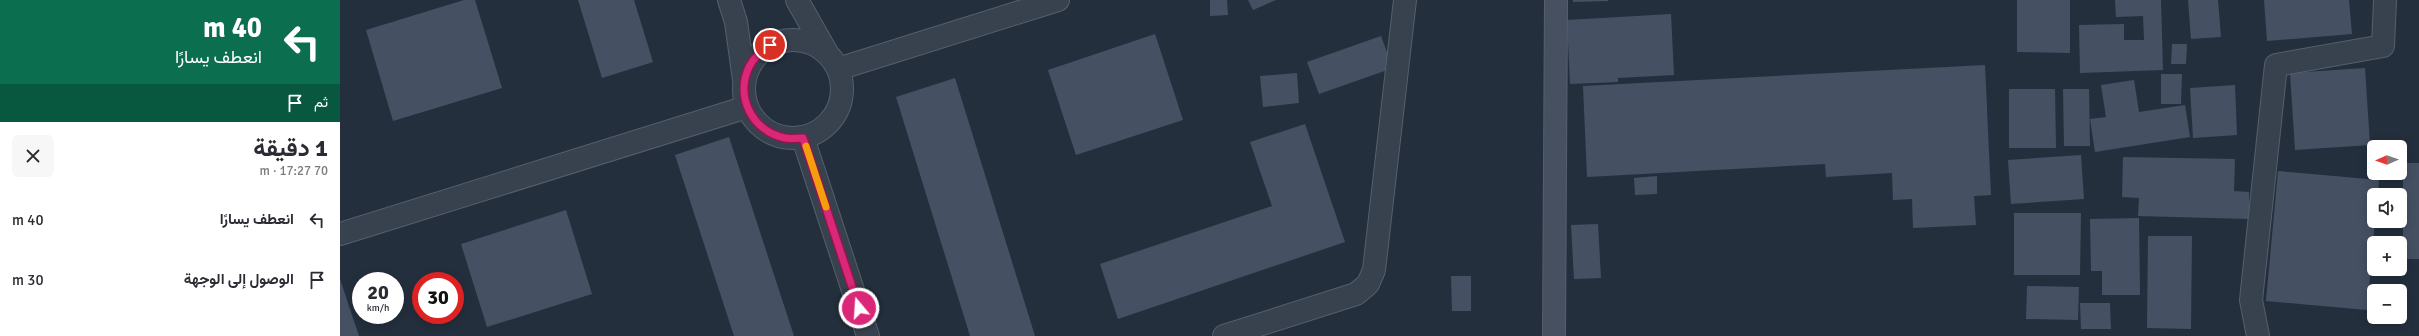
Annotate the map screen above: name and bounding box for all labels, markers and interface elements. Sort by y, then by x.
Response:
text: 40 m [203,11,262,45]
icon: left [276,16,328,68]
pin [753,28,787,62]
icon: arrive [759,34,781,56]
text: انعطف يسارًا [175,46,262,68]
icon: arrive [284,92,306,114]
text: ثم [314,93,328,111]
text: 1 دقيقة [253,133,328,163]
button: close [12,135,54,177]
north arrow [2367,140,2407,180]
map controls [2367,140,2407,324]
text: 70 m · 17:27 [259,163,328,179]
button: sound [2367,188,2407,228]
icon: left [306,209,328,231]
text: انعطف يسارًا [220,210,294,228]
text: 40 m [12,211,43,229]
button: + [2367,236,2407,276]
icon: arrive [306,269,328,291]
text: الوصول إلى الوجهة [184,270,294,288]
text: 30 m [12,271,43,289]
speed limit sign: 30 [412,272,464,324]
text: 20 [367,280,389,305]
button: − [2367,284,2407,324]
position arrow [838,287,880,329]
text: km/h [367,302,389,314]

